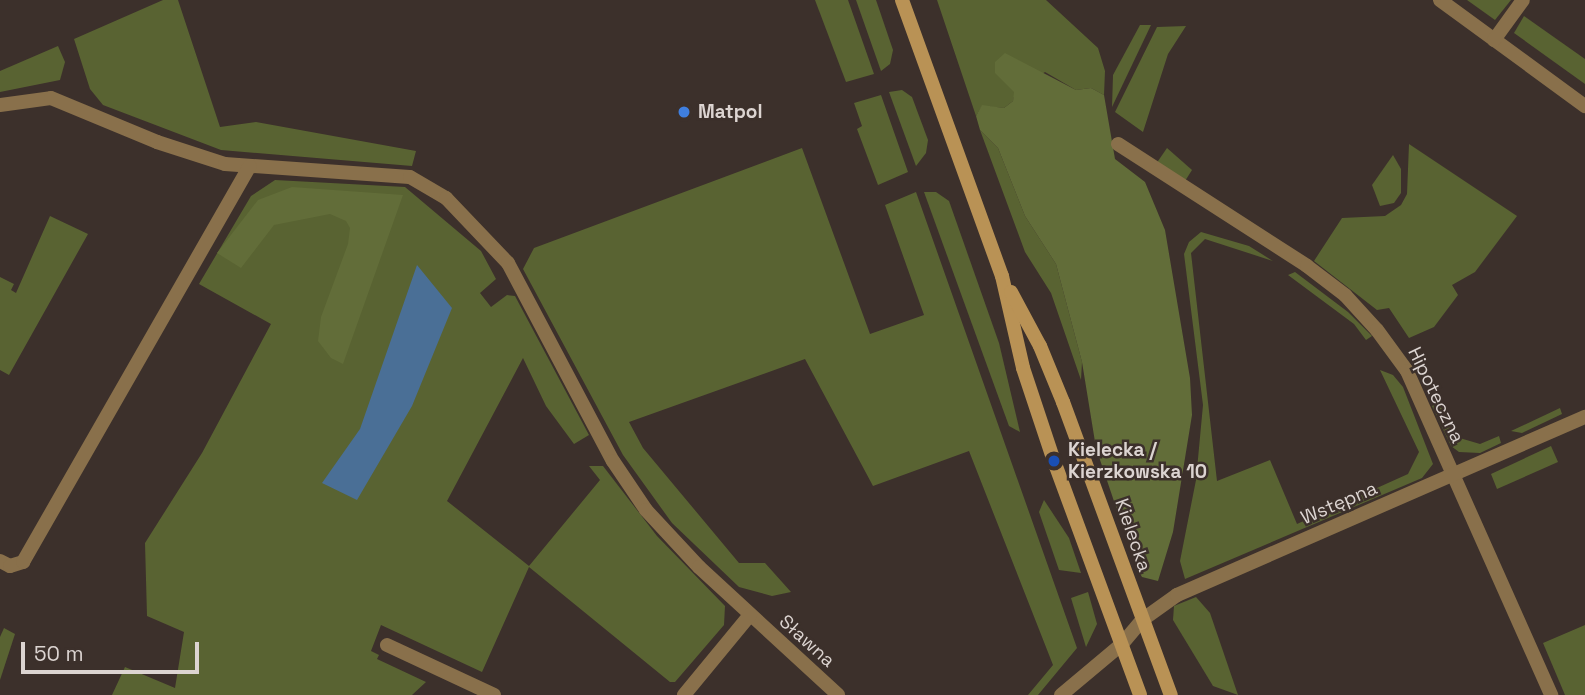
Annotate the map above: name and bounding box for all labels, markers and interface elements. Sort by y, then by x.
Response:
place label: Matpol [698,101,763,123]
marker: Matpol [676,104,692,120]
street label: Hipoteczna [1403,343,1469,447]
place label: Kielecka / Kierzkowska 10 [1068,439,1207,483]
marker: Kielecka / Kierzkowska 10 [1046,453,1062,469]
street label: Wstępna [1297,477,1381,529]
street label: Kielecka [1110,496,1156,574]
street label: Sławna [774,610,840,672]
scale bar [24,628,203,672]
text: 50 m [34,640,84,667]

